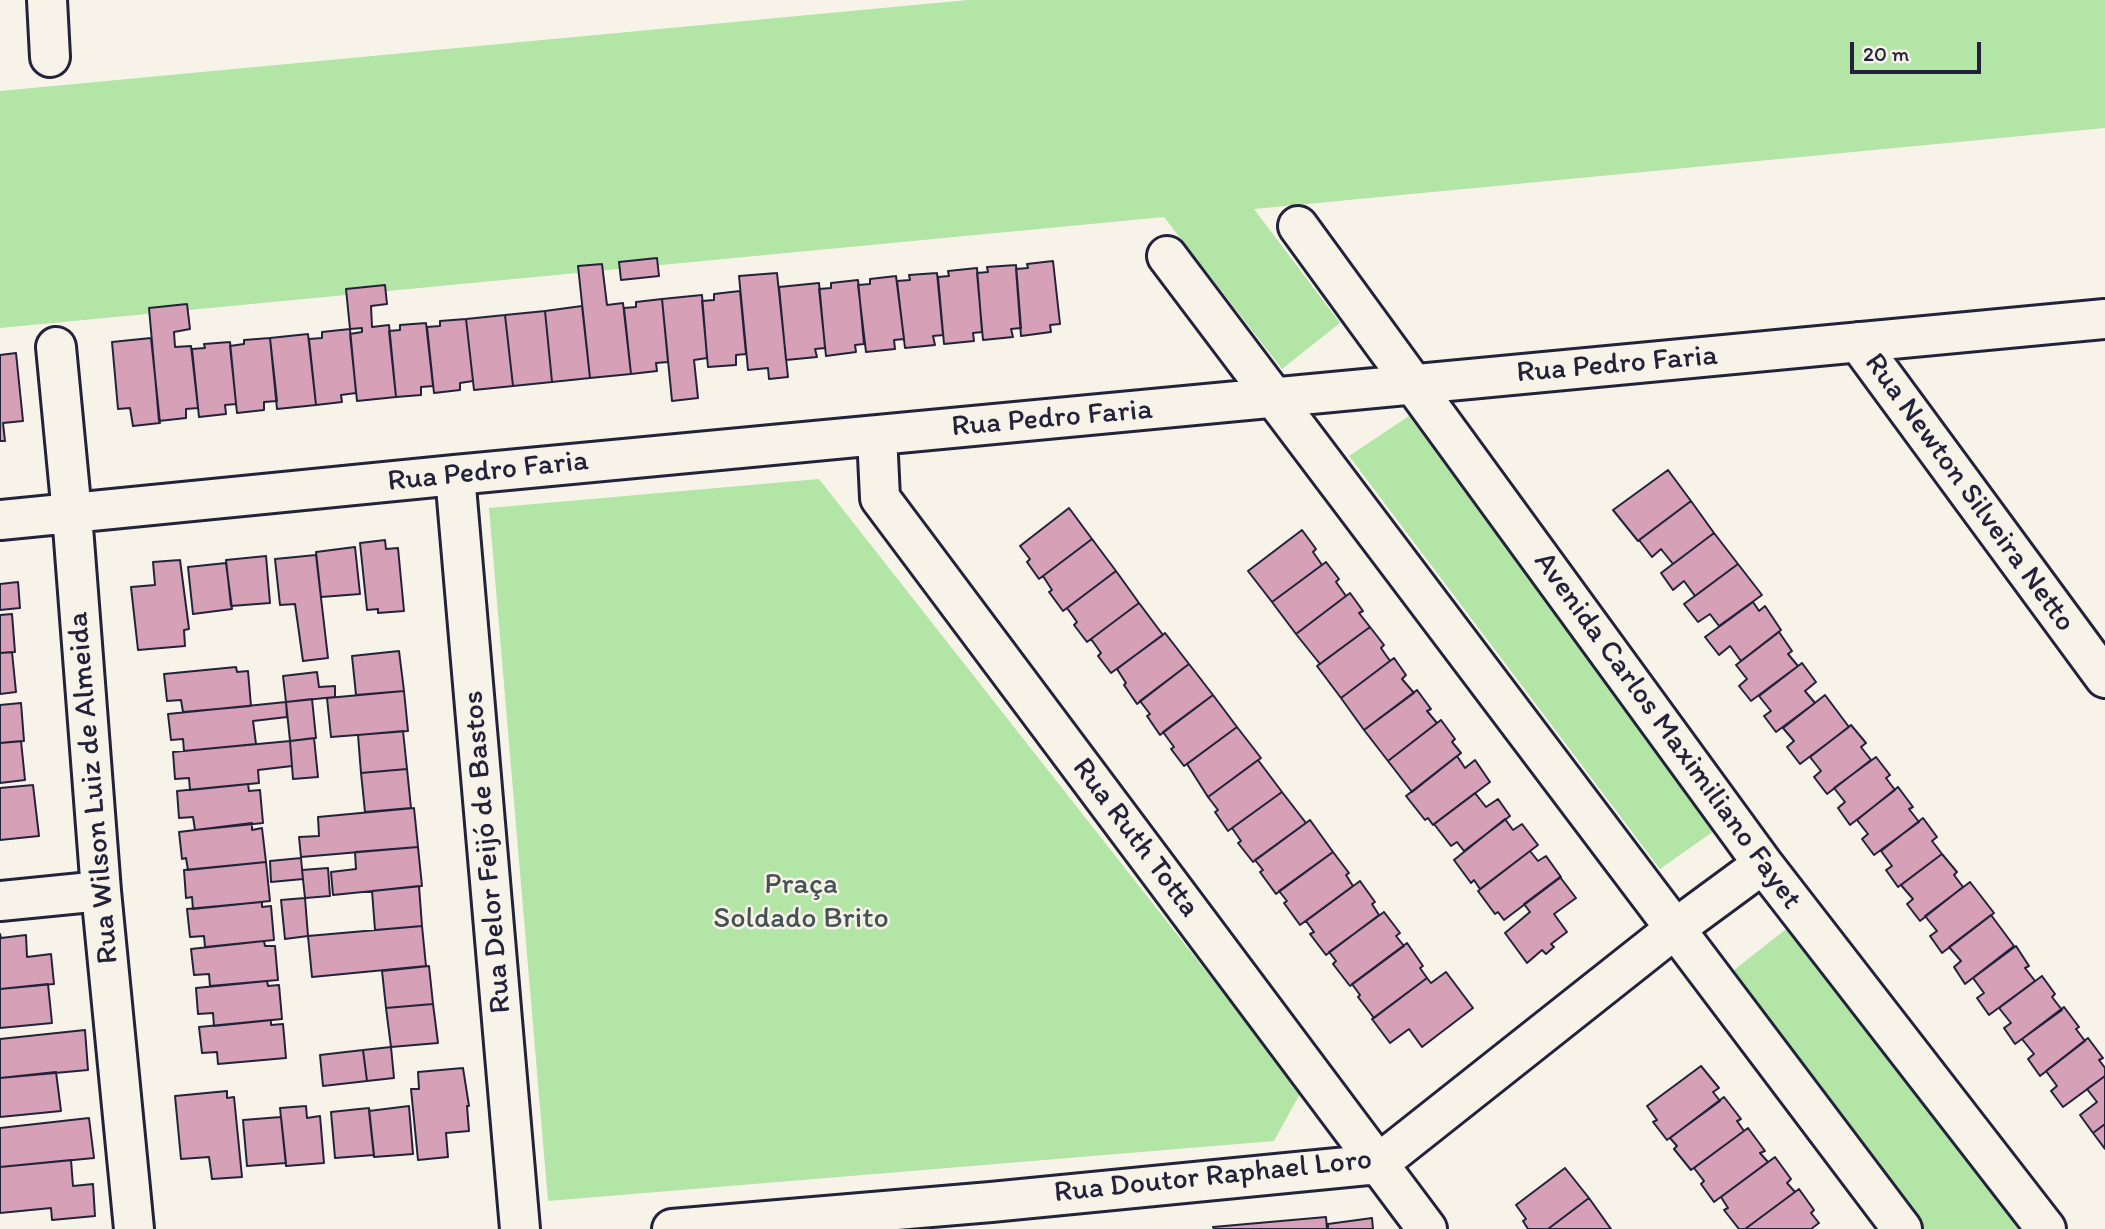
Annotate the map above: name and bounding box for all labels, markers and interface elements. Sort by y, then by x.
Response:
scale bar [1853,28,1984,72]
text: 20 m [1863,41,1909,66]
street label: Rua Pedro Faria [1515,338,1719,392]
street label: Rua Newton Silveira Netto [1856,347,2082,639]
street label: Rua Pedro Faria [950,392,1154,446]
street label: Rua Pedro Faria [386,444,590,500]
street label: Avenida Carlos Maximiliano Fayet [1525,545,1809,917]
street label: Rua Wilson Luiz de Almeida [61,610,127,966]
street label: Rua Delor Feijó de Bastos [456,689,520,1015]
street label: Rua Ruth Totta [1064,751,1206,925]
park label: Praça Soldado Brito [713,867,889,937]
street label: Rua Doutor Raphael Loro [1052,1142,1374,1212]

